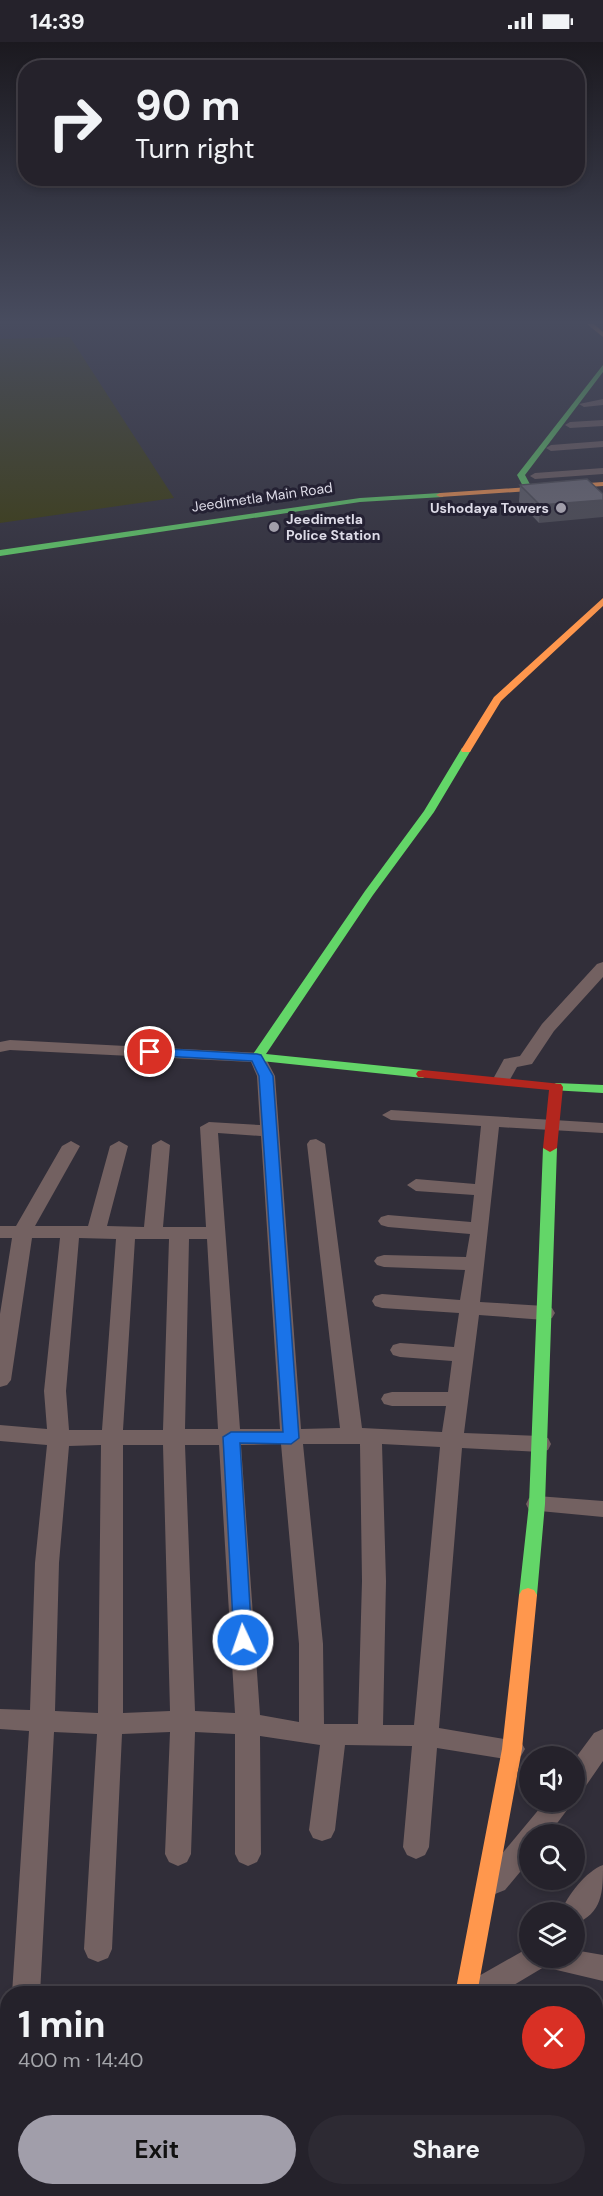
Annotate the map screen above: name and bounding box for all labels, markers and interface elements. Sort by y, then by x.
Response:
text: 14:39 [30,7,85,36]
text: 90 m [135,78,241,133]
icon: right [36,84,114,162]
text: Turn right [135,131,255,166]
street label: Jeedimetla Main Road [190,478,334,516]
place label: Ushodaya Towers [430,499,549,517]
marker: Ushodaya Towers [554,501,568,515]
place label: Jeedimetla Police Station [286,510,380,544]
marker: Jeedimetla Police Station [267,520,281,534]
pin [124,1026,175,1077]
icon: arrive [133,1035,166,1068]
position arrow [211,1608,275,1672]
map controls [519,1746,585,1968]
button: sound [519,1746,585,1812]
button: search [519,1824,585,1890]
button: layers [519,1902,585,1968]
text: 1 min [18,2001,106,2048]
button: close [522,2006,585,2069]
text: 400 m · 14:40 [18,2047,143,2073]
button: Exit [18,2115,296,2184]
button: Share [308,2115,585,2184]

